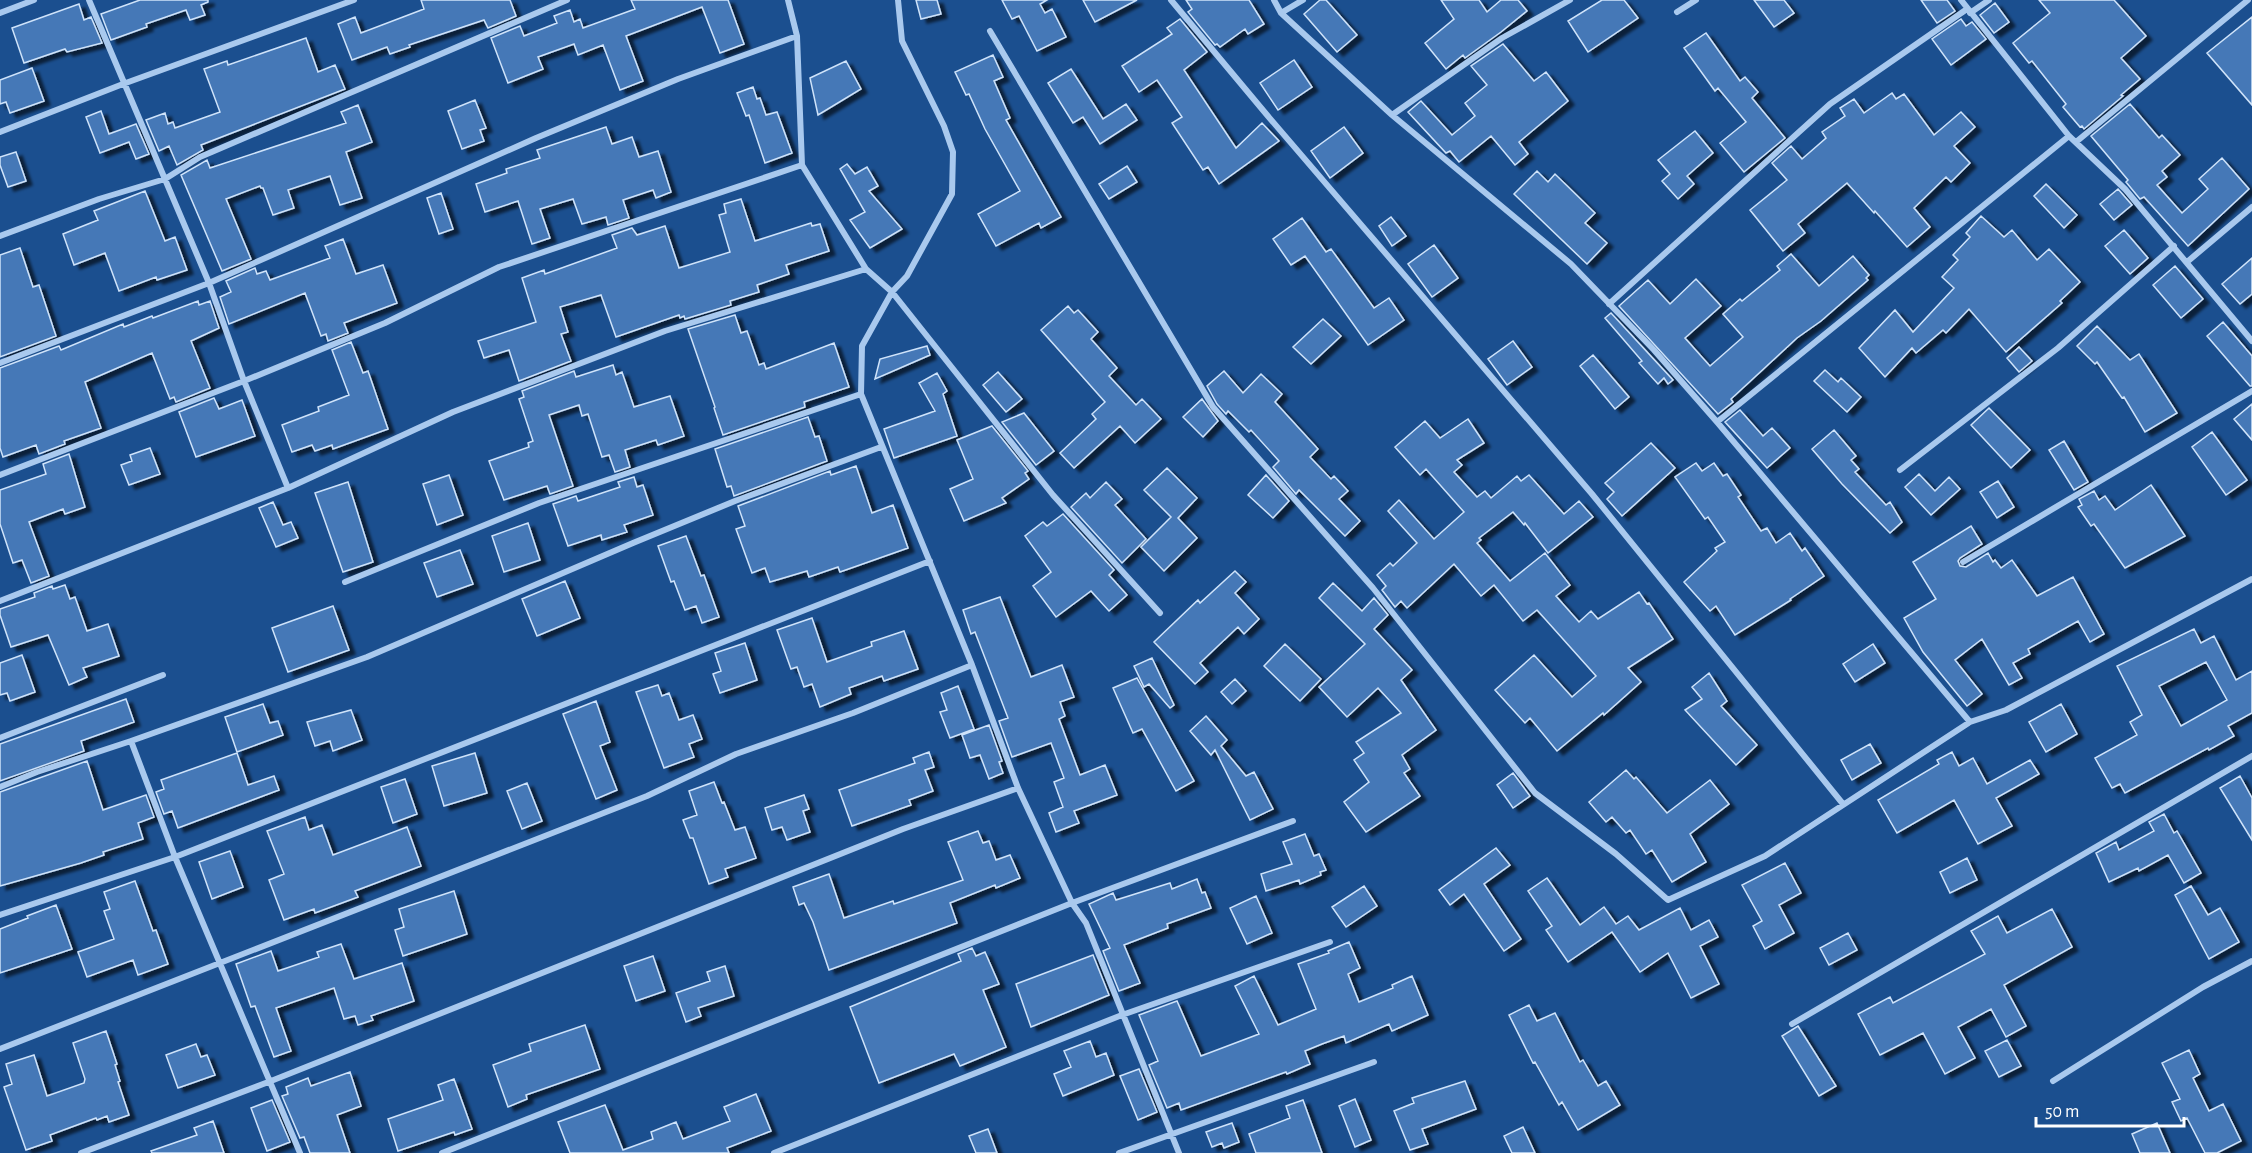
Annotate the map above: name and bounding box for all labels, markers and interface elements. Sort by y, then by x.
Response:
scale bar [2036,1090,2184,1128]
text: 50 m [2045,1103,2079,1121]

